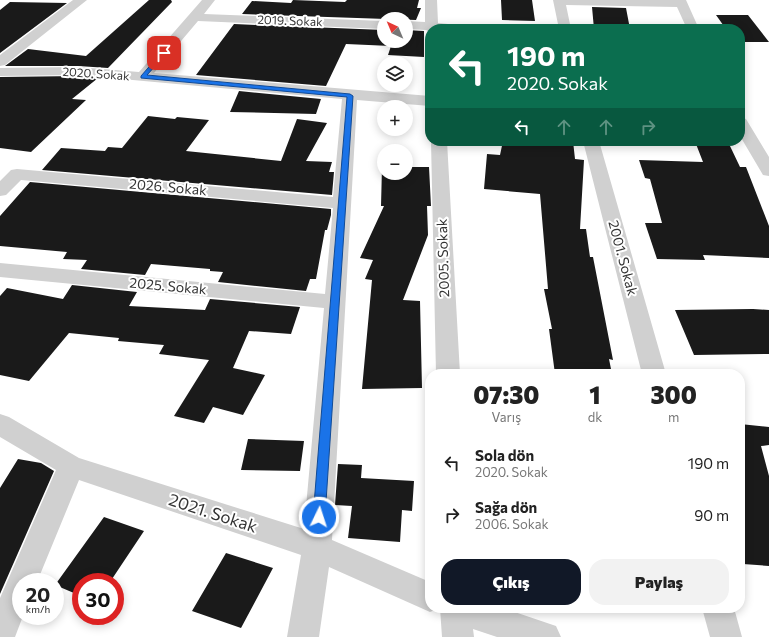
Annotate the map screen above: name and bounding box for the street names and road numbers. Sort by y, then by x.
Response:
street label: 2019. Sokak [257,12,323,28]
street label: 2020. Sokak [62,64,131,82]
street label: 2026. Sokak [129,175,208,198]
street label: 2005. Sokak [433,218,452,298]
street label: 2001. Sokak [605,218,642,298]
street label: 2025. Sokak [129,274,208,297]
street label: 2021. Sokak [166,488,260,537]

